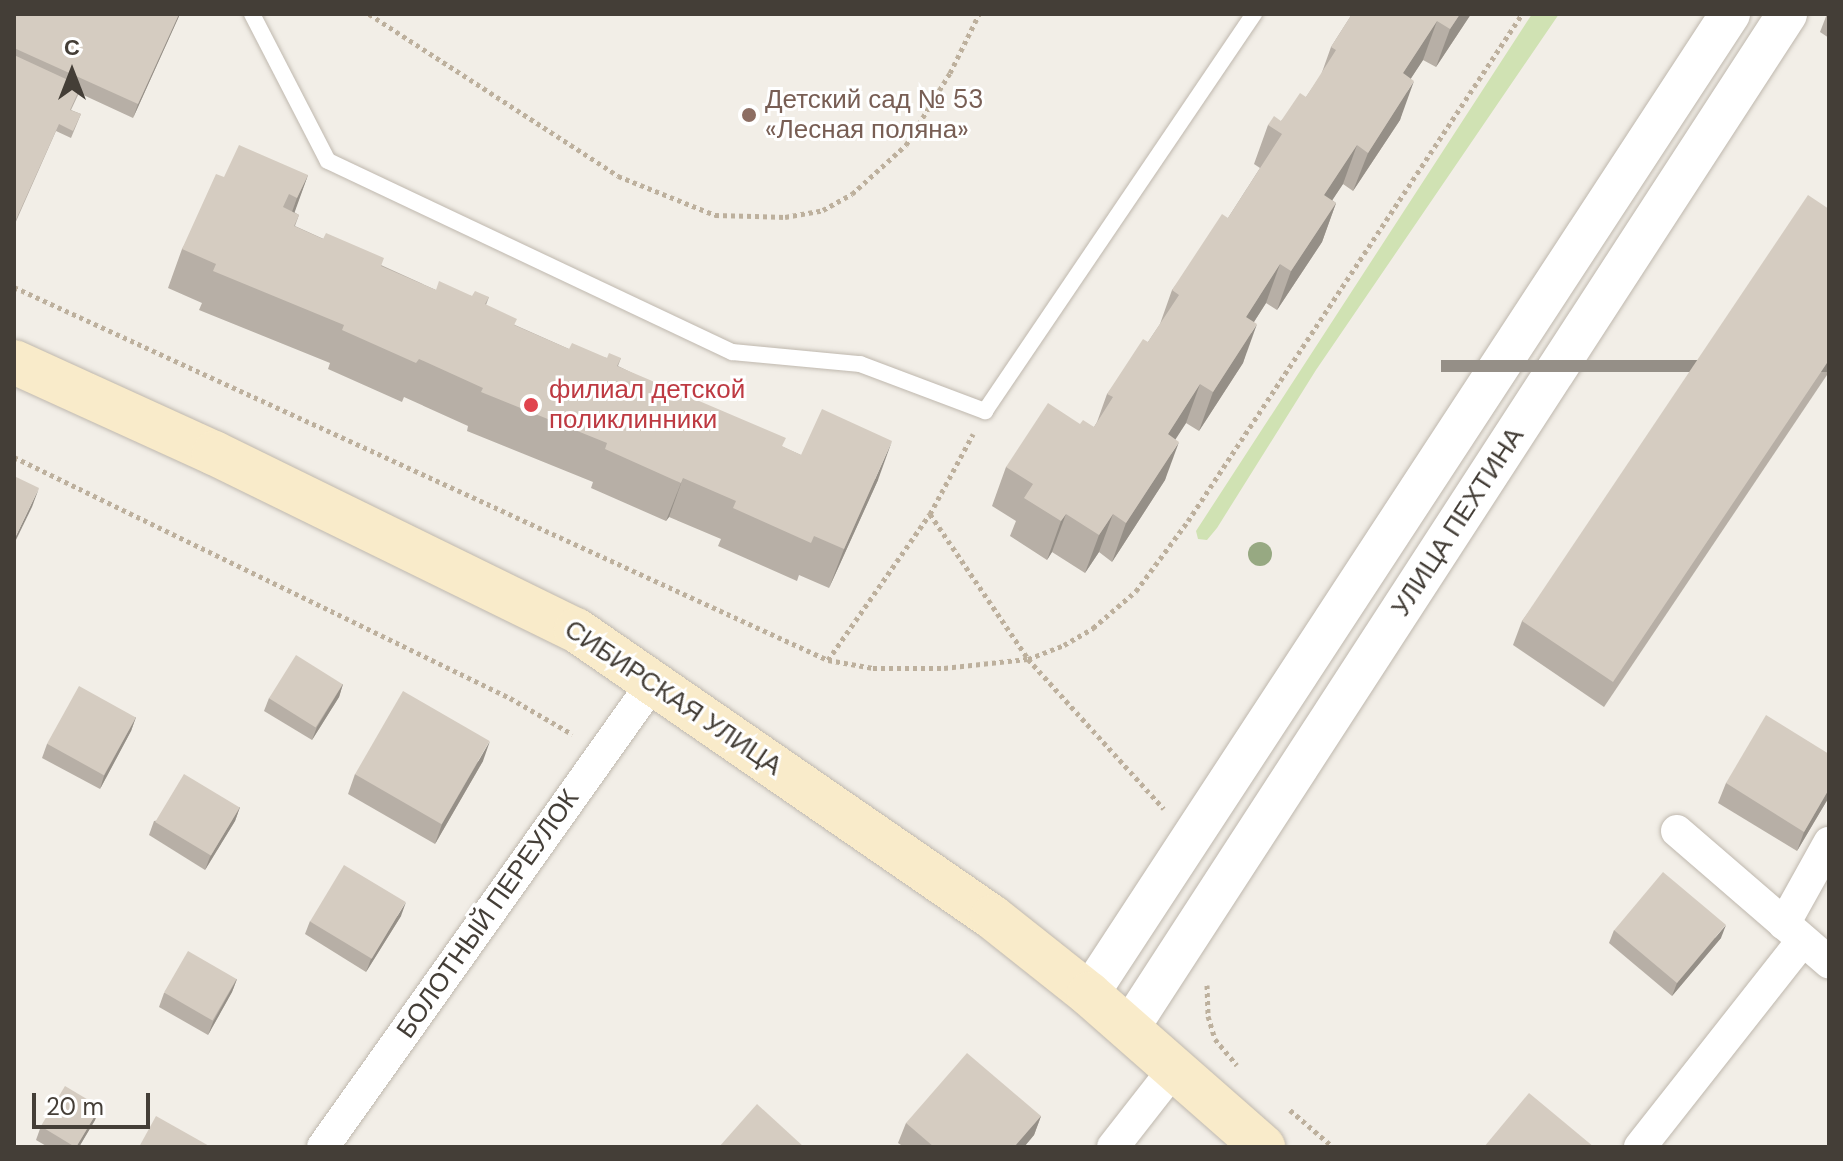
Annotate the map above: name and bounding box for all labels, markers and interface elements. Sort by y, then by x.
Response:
north arrow [32,32,112,112]
text: С [64,33,80,62]
place label: Детский сад № 53 «Лесная поляна» [765,84,984,146]
marker: Детский сад № 53 «Лесная поляна» [740,106,758,124]
place label: филиал детской поликлинники [549,374,745,436]
marker: филиал детской поликлинники [520,394,542,416]
street label: УЛИЦА ПЕХТИНА [1385,422,1531,622]
street label: СИБИРСКАЯ УЛИЦА [558,614,788,782]
street label: БОЛОТНЫЙ ПЕРЕУЛОК [390,784,586,1044]
scale bar [36,1077,154,1127]
text: 20 m [46,1091,104,1122]

